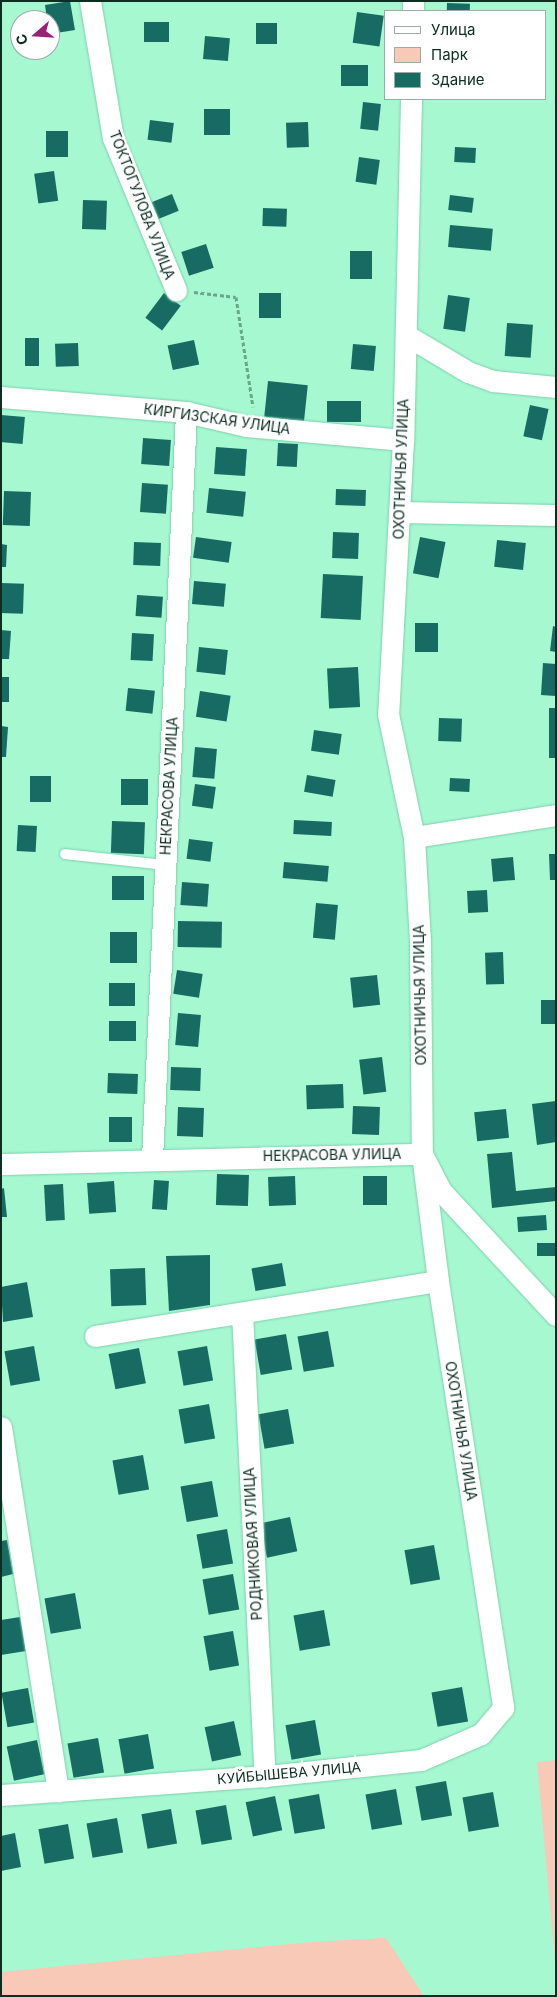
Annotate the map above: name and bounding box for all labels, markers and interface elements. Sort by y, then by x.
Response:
north arrow [10,10,60,60]
legend [384,10,547,100]
text: Улица [431,20,475,39]
text: С [12,32,31,47]
text: Парк [431,45,468,64]
text: Здание [431,70,485,89]
street label: ТОКТОГУЛОВА УЛИЦА [106,128,178,282]
street label: ОХОТНИЧЬЯ УЛИЦА [390,398,412,540]
street label: КИРГИЗСКАЯ УЛИЦА [143,400,291,438]
street label: НЕКРАСОВА УЛИЦА [157,716,181,856]
street label: ОХОТНИЧЬЯ УЛИЦА [410,924,430,1066]
street label: НЕКРАСОВА УЛИЦА [263,1145,401,1165]
street label: ОХОТНИЧЬЯ УЛИЦА [442,1360,480,1502]
street label: РОДНИКОВАЯ УЛИЦА [241,1467,265,1621]
street label: КУЙБЫШЕВА УЛИЦА [216,1758,362,1788]

